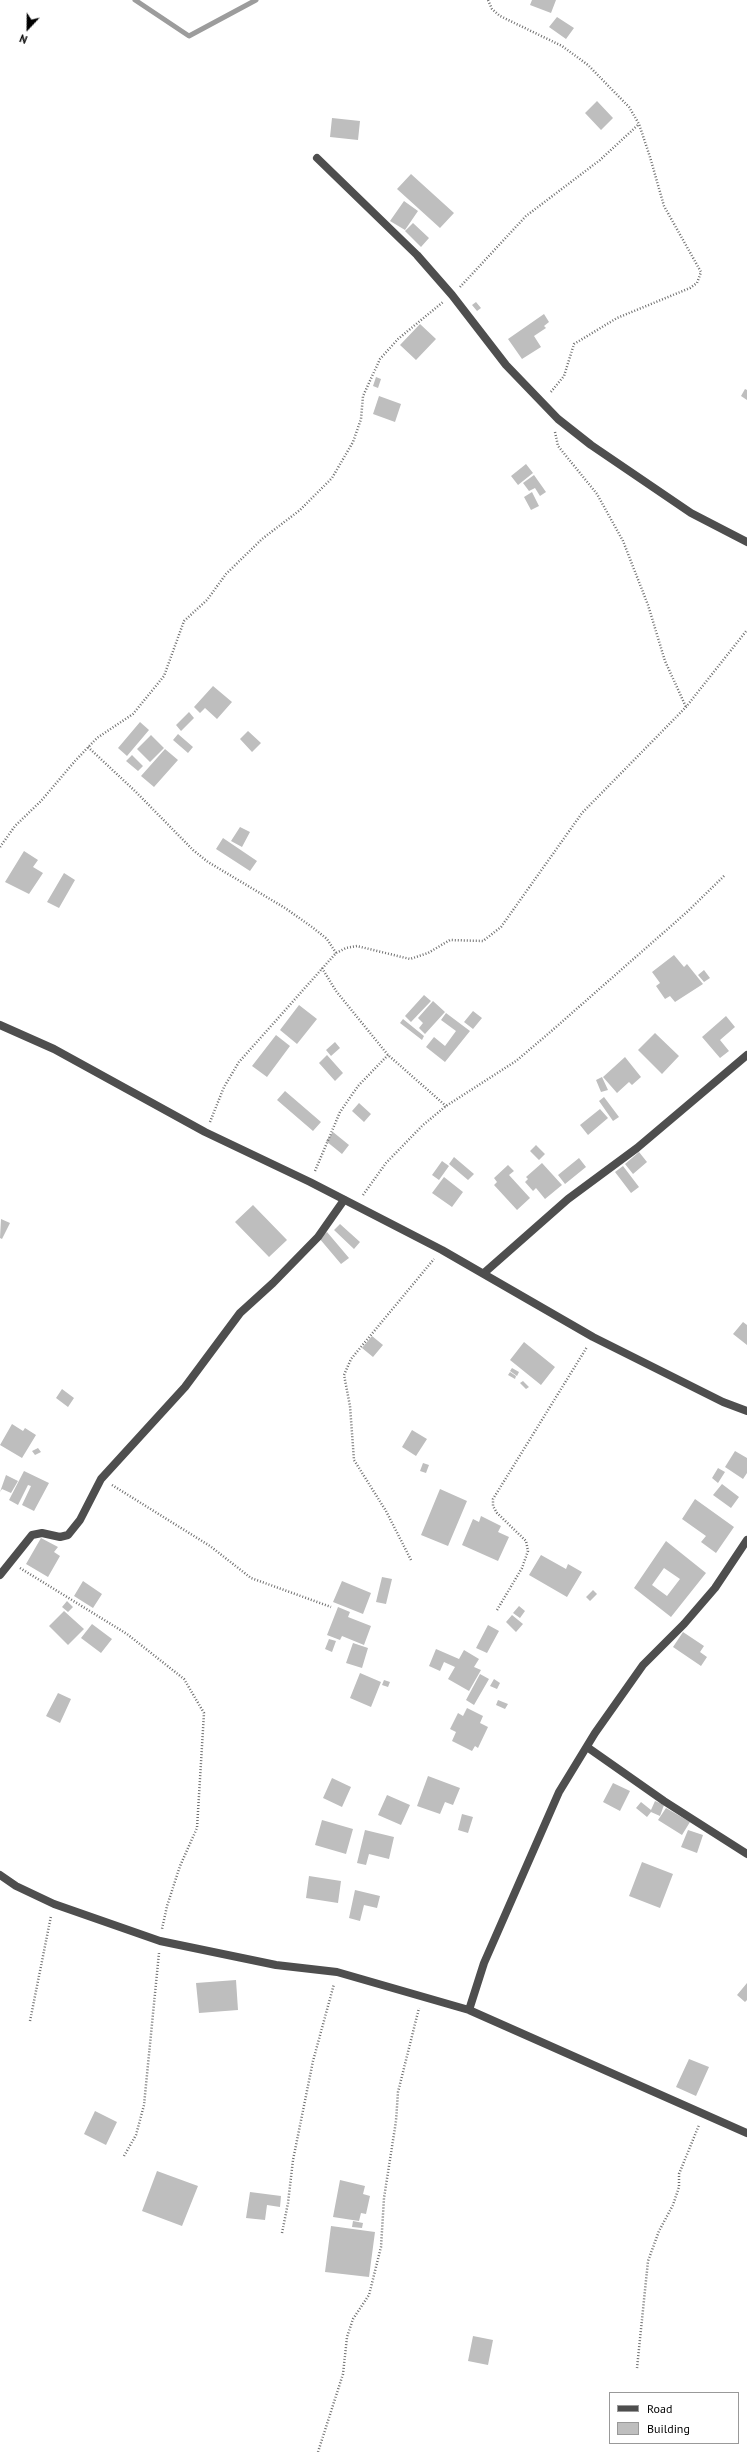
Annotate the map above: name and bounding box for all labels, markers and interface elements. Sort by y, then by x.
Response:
north arrow [8,8,48,48]
text: N [18,31,29,47]
legend [609,2392,739,2444]
text: Road [647,2401,672,2416]
text: Building [647,2421,690,2436]

